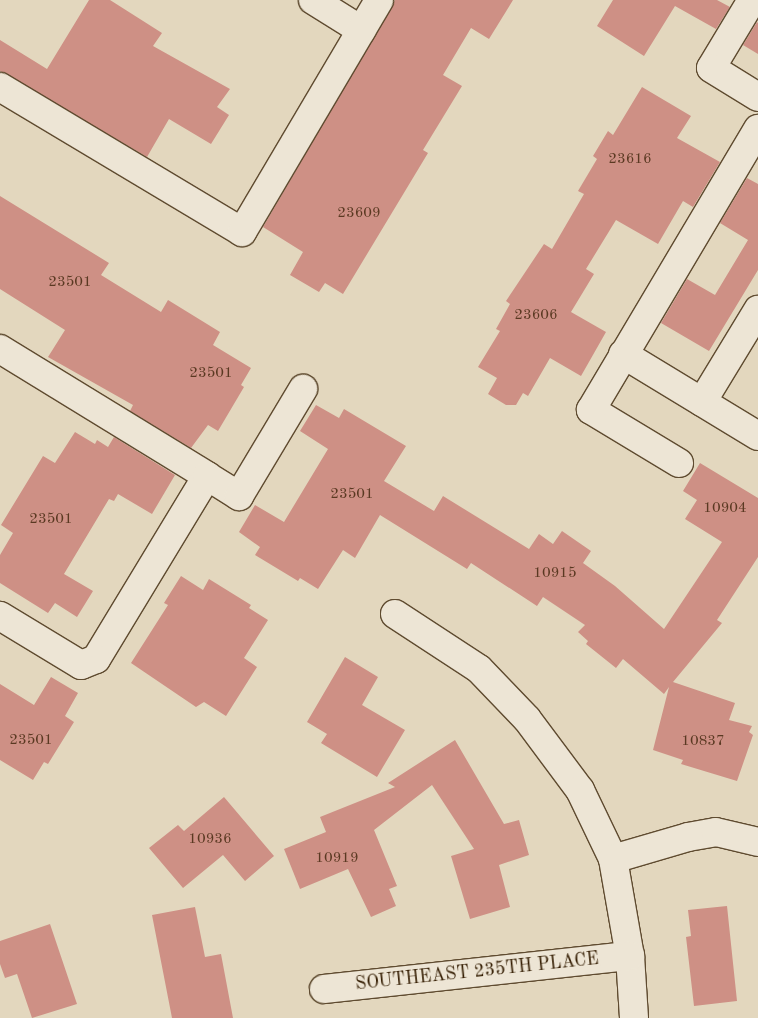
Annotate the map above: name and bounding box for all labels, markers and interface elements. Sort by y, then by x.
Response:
house number: 23616 [608,151,652,169]
house number: 23609 [337,205,381,223]
house number: 23501 [48,274,92,292]
house number: 23606 [514,307,558,325]
house number: 23501 [189,365,233,383]
house number: 23501 [330,486,374,504]
house number: 10904 [703,500,747,518]
house number: 23501 [29,511,73,529]
house number: 10915 [533,565,577,583]
house number: 23501 [9,732,53,750]
house number: 10837 [681,733,725,751]
house number: 10936 [188,831,232,849]
house number: 10919 [315,850,359,868]
street label: SOUTHEAST 235TH PLACE [354,948,600,996]

